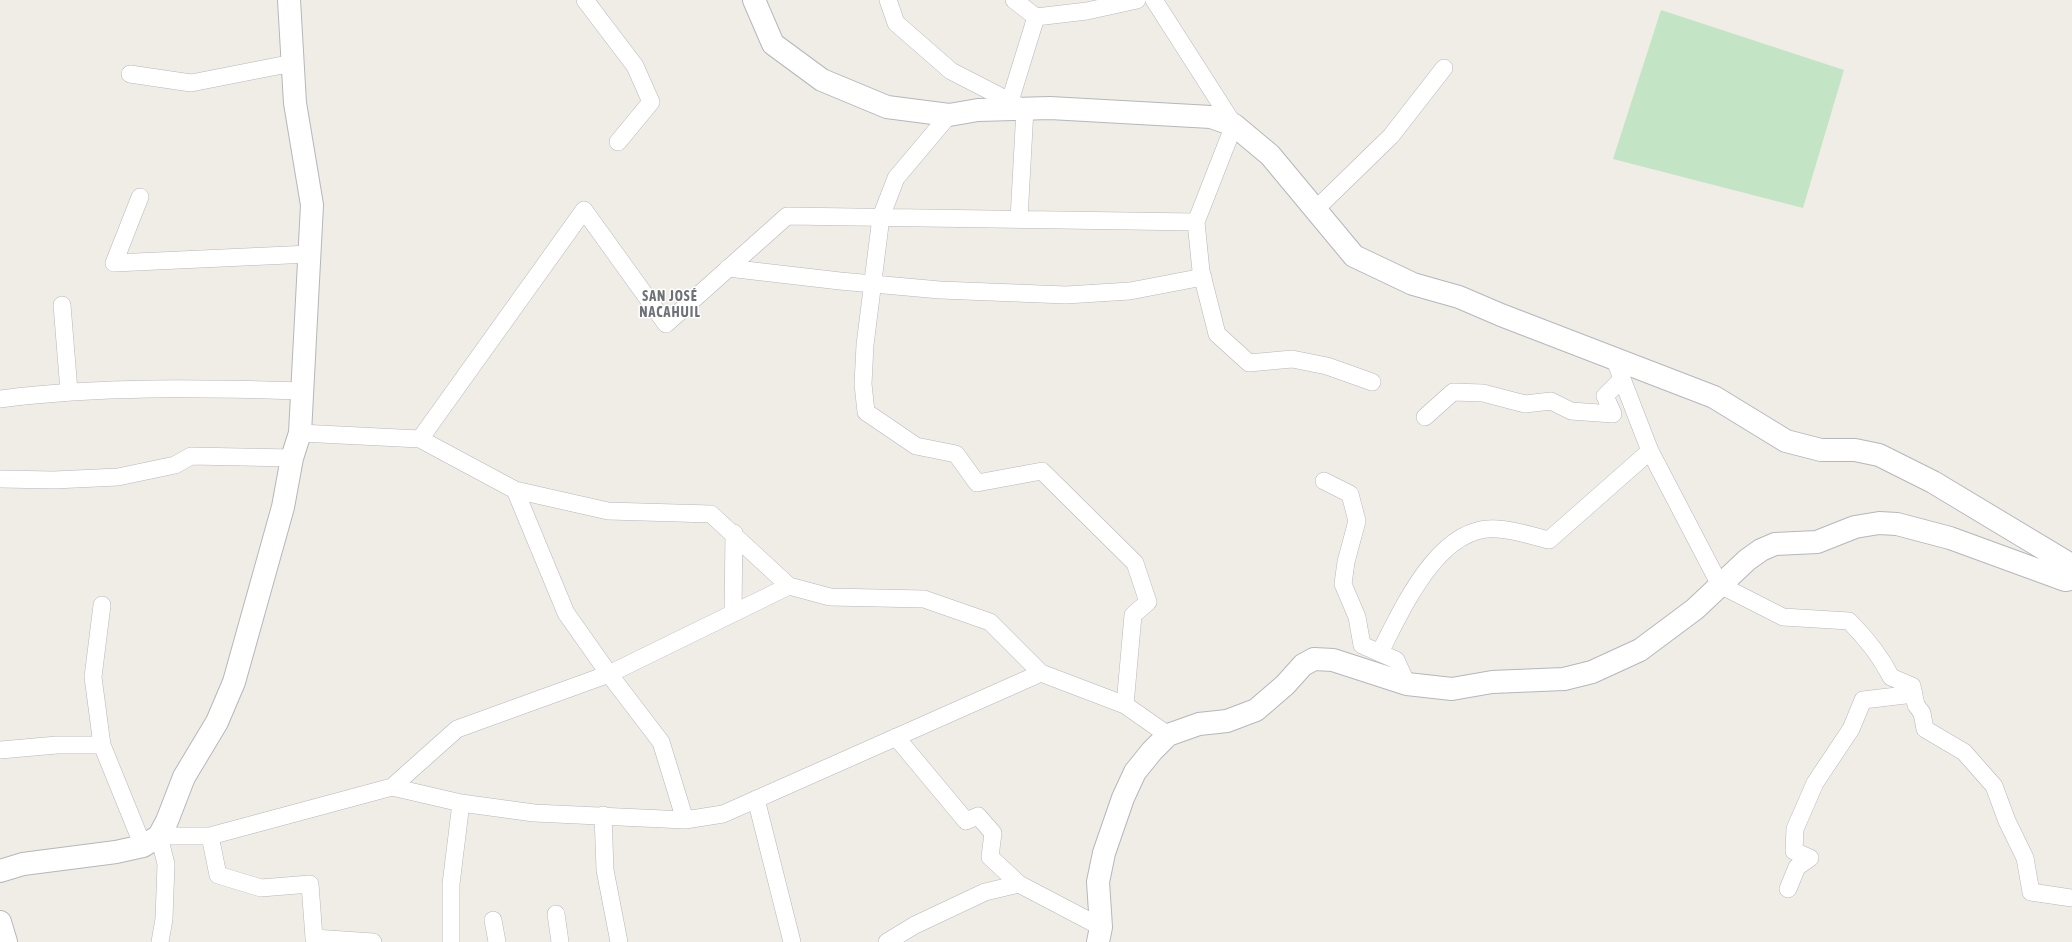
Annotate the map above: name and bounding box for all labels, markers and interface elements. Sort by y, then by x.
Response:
district label: SAN JOSÉ NACAHUIL [639,289,701,322]

